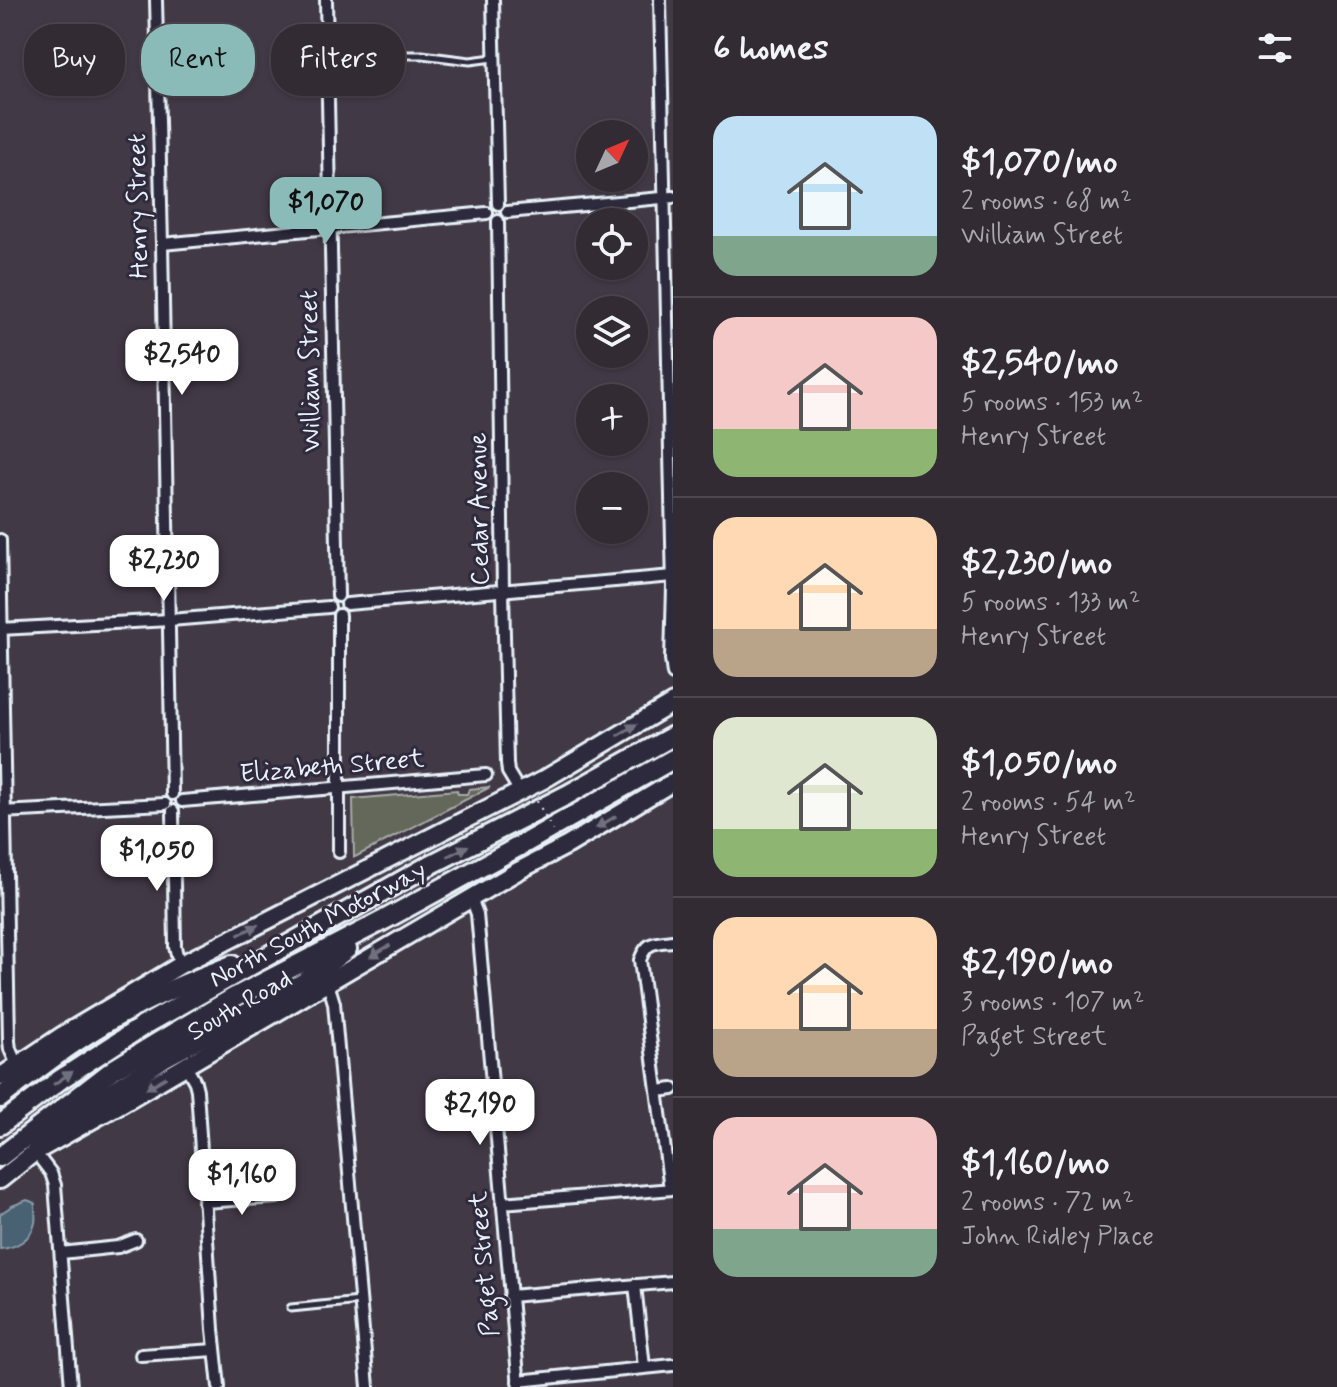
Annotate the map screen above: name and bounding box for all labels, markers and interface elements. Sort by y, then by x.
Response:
chip: Buy [24,24,125,96]
chip: Rent [141,24,255,96]
chip: Filters [271,24,405,96]
text: 6 homes [713,26,828,71]
icon: filters [1253,26,1297,70]
north arrow [576,120,648,192]
map controls [576,120,648,544]
street label: Henry Street [121,133,157,279]
text: $1,070/mo [961,140,1117,185]
icon: home [777,148,873,244]
pin: $1,070 [261,177,391,245]
text: 2 rooms · 68 m² [961,185,1132,219]
text: $1,070 [288,186,364,220]
button: locate [576,208,648,280]
text: William Street [961,219,1123,253]
street label: William Street [293,290,329,452]
button: layers [576,296,648,368]
pin: $2,540 [117,329,247,397]
text: $2,540 [143,338,221,372]
text: $2,540/mo [961,341,1119,386]
icon: home [777,349,873,445]
button: + [576,384,648,456]
text: 5 rooms · 153 m² [961,386,1143,420]
text: Henry Street [961,420,1106,454]
street label: Cedar Avenue [462,432,498,586]
button: − [576,472,648,544]
pin: $2,230 [99,535,229,603]
text: $2,230/mo [961,541,1112,586]
text: $2,230 [128,544,200,578]
icon: home [777,549,873,645]
text: 5 rooms · 133 m² [961,586,1140,620]
text: Henry Street [961,620,1106,654]
one-way arrow [616,724,638,738]
text: $1,050/mo [961,741,1117,786]
street label: Elizabeth Street [238,742,426,792]
icon: home [777,749,873,845]
text: 2 rooms · 54 m² [961,786,1136,820]
one-way arrow [595,814,617,828]
text: Henry Street [961,820,1106,854]
pin: $1,050 [92,825,222,893]
text: $1,050 [119,834,195,868]
one-way arrow [446,844,469,858]
street label: North South Motorway [204,853,432,997]
one-way arrow [237,923,260,937]
text: $2,190/mo [961,941,1113,986]
one-way arrow [369,944,392,958]
icon: home [777,949,873,1045]
street label: South Road [181,962,299,1050]
text: 3 rooms · 107 m² [961,986,1144,1020]
text: Paget Street [961,1020,1107,1054]
one-way arrow [52,1071,73,1086]
one-way arrow [145,1076,167,1090]
pin: $2,190 [415,1079,545,1147]
text: $2,190 [443,1088,517,1122]
text: $1,160/mo [961,1141,1110,1186]
pin: $1,160 [177,1149,307,1217]
icon: home [777,1149,873,1245]
text: $1,160 [207,1158,277,1192]
text: 2 rooms · 72 m² [961,1186,1134,1220]
street label: Paget Street [462,1190,511,1338]
text: John Ridley Place [961,1220,1154,1254]

